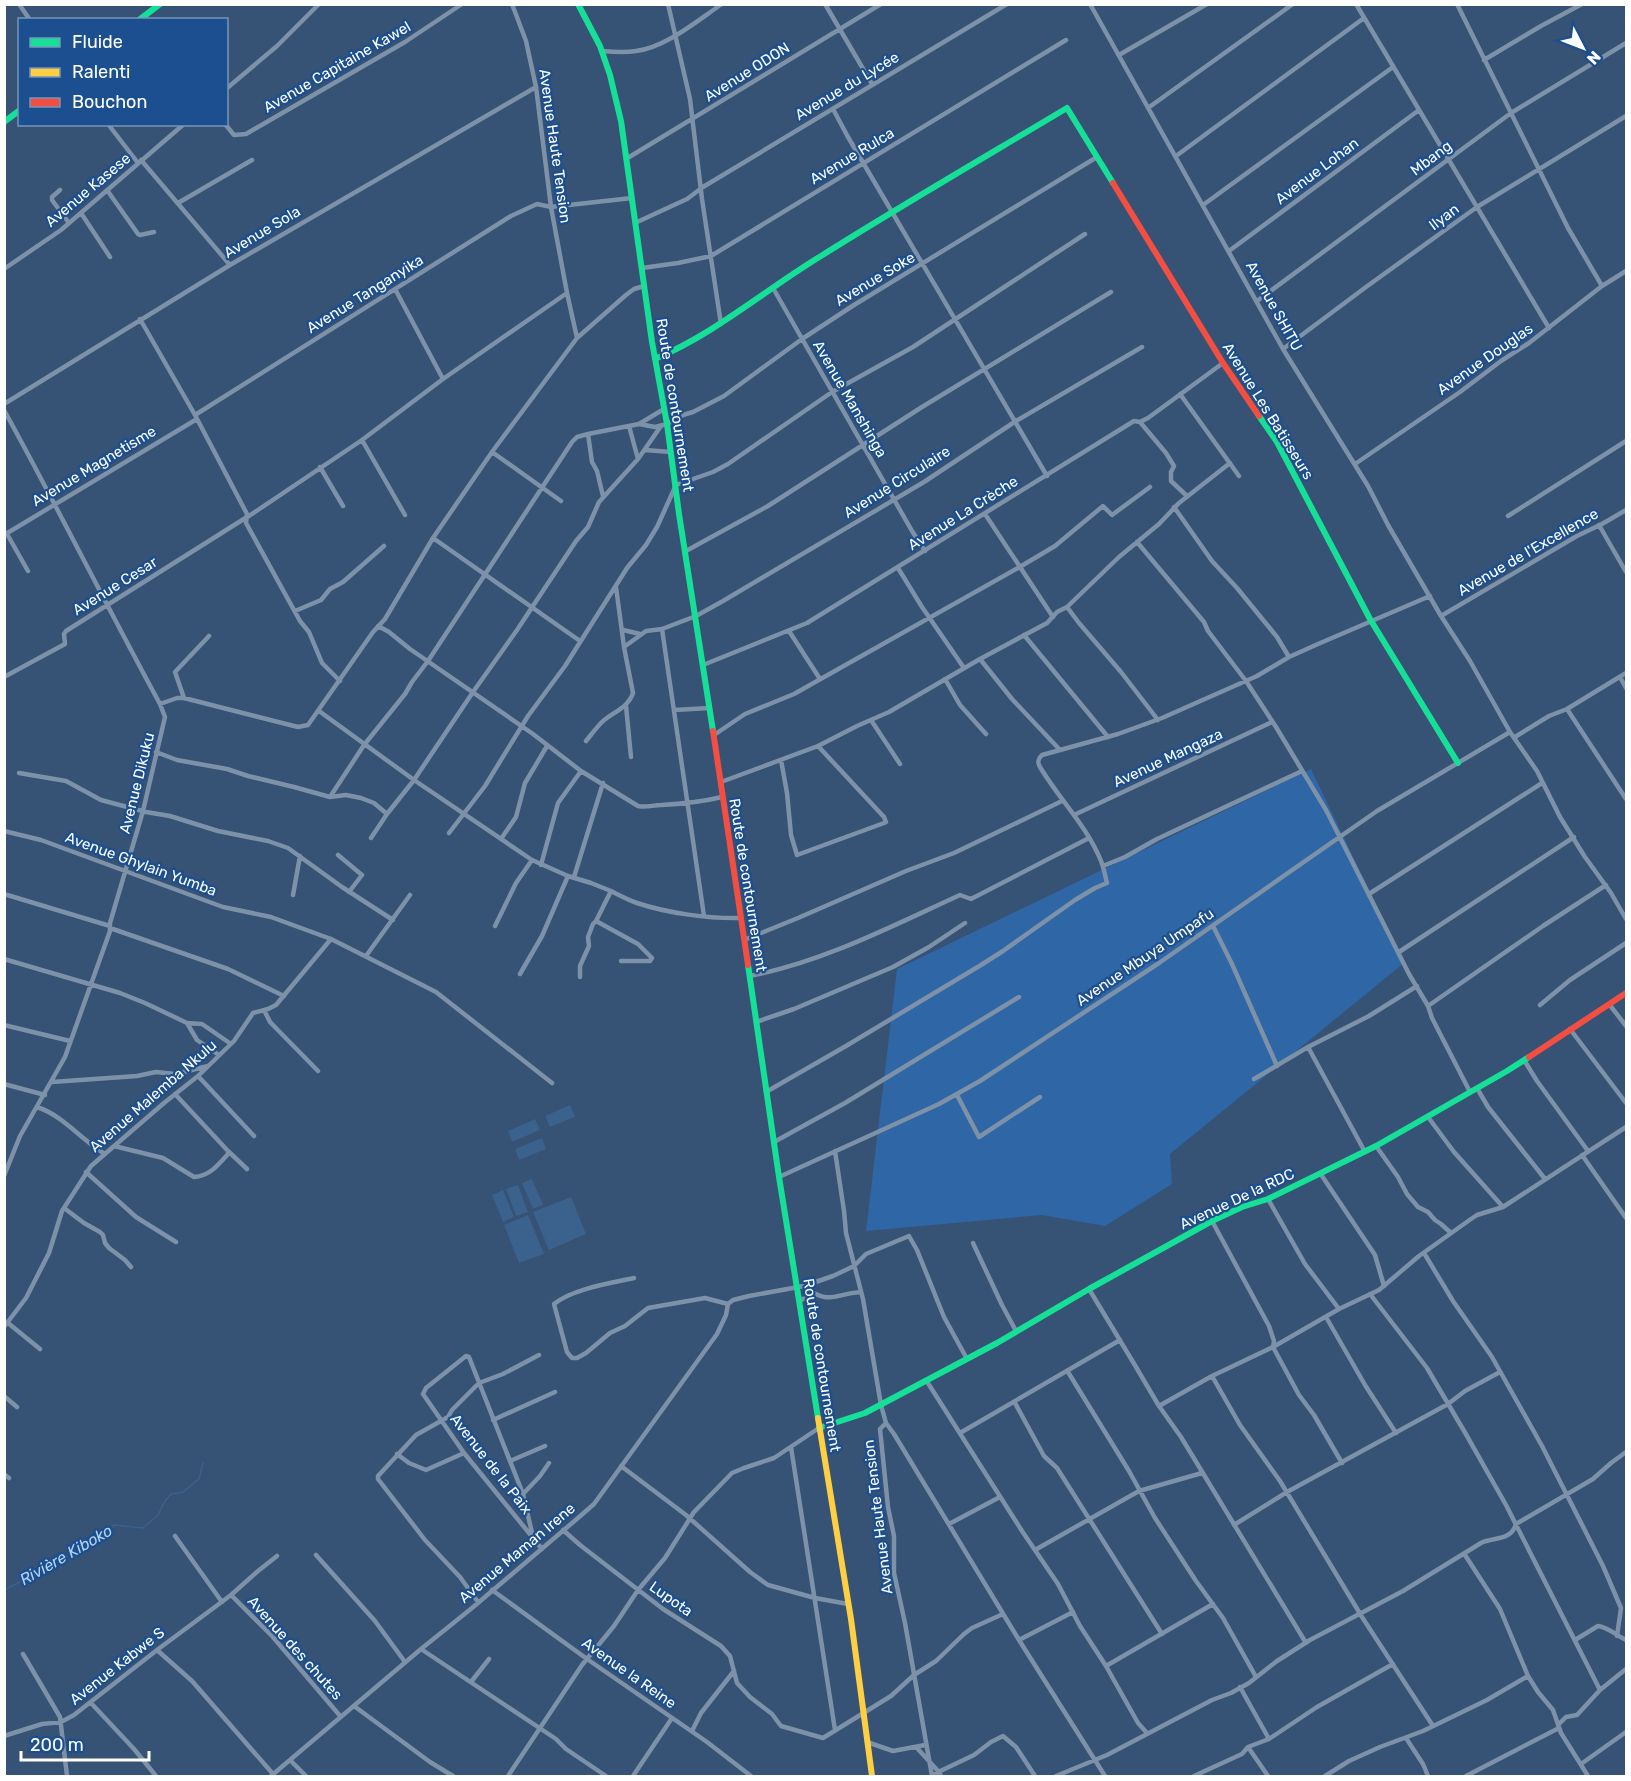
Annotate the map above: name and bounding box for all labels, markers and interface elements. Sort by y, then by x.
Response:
street label: Avenue Capitaine Kawel [260,17,414,117]
legend [18,18,228,126]
north arrow [1553,18,1613,78]
text: Fluide [72,31,123,53]
street label: Avenue ODON [701,39,793,105]
text: N [1583,47,1605,68]
street label: Avenue du Lycée [792,48,902,124]
text: Ralenti [72,61,130,83]
street label: Avenue Haute Tension [535,68,575,224]
text: Bouchon [72,91,147,113]
street label: Avenue Rulca [807,124,897,188]
street label: Avenue Lohan [1272,134,1362,208]
street label: Mbang [1407,137,1455,179]
street label: Avenue Kasese [42,149,134,231]
street label: Ilyan [1425,200,1463,234]
street label: Avenue Sola [220,202,304,262]
street label: Avenue Soke [832,248,918,310]
street label: Avenue Tanganyika [303,251,427,337]
street label: Avenue SHITU [1242,258,1306,354]
street label: Route de contournement [652,317,698,493]
street label: Avenue Douglas [1434,319,1537,399]
street label: Avenue Manshinga [809,337,891,461]
street label: Avenue Les Batisseurs [1218,339,1318,483]
street label: Avenue Magnetisme [29,422,159,510]
street label: Avenue Circulaire [840,442,954,522]
street label: Avenue La Crèche [905,472,1021,554]
street label: Avenue de l'Excellence [1455,504,1601,600]
street label: Avenue Cesar [69,553,161,619]
street label: Avenue Mangaza [1110,725,1226,791]
street label: Avenue Dikuku [116,731,158,835]
street label: Route de contournement [725,797,771,973]
street label: Avenue Ghylain Yumba [63,828,219,900]
street label: Avenue Mbuya Umpafu [1073,904,1217,1010]
street label: Avenue Malemba Nkulu [86,1036,220,1156]
street label: Avenue De la RDC [1177,1165,1297,1233]
street label: Route de contournement [799,1277,845,1453]
street label: Avenue de la Paix [446,1410,536,1518]
street label: Avenue Haute Tension [860,1439,896,1595]
street label: Avenue Maman Irene [455,1499,579,1607]
water label: Rivière Kiboko [16,1521,116,1589]
street label: Lupota [646,1578,696,1620]
street label: Avenue des chutes [244,1592,346,1704]
street label: Avenue Kabwe S [66,1623,168,1709]
street label: Avenue la Reine [578,1634,680,1712]
scale bar [21,1724,148,1762]
text: 200 m [30,1734,84,1756]

